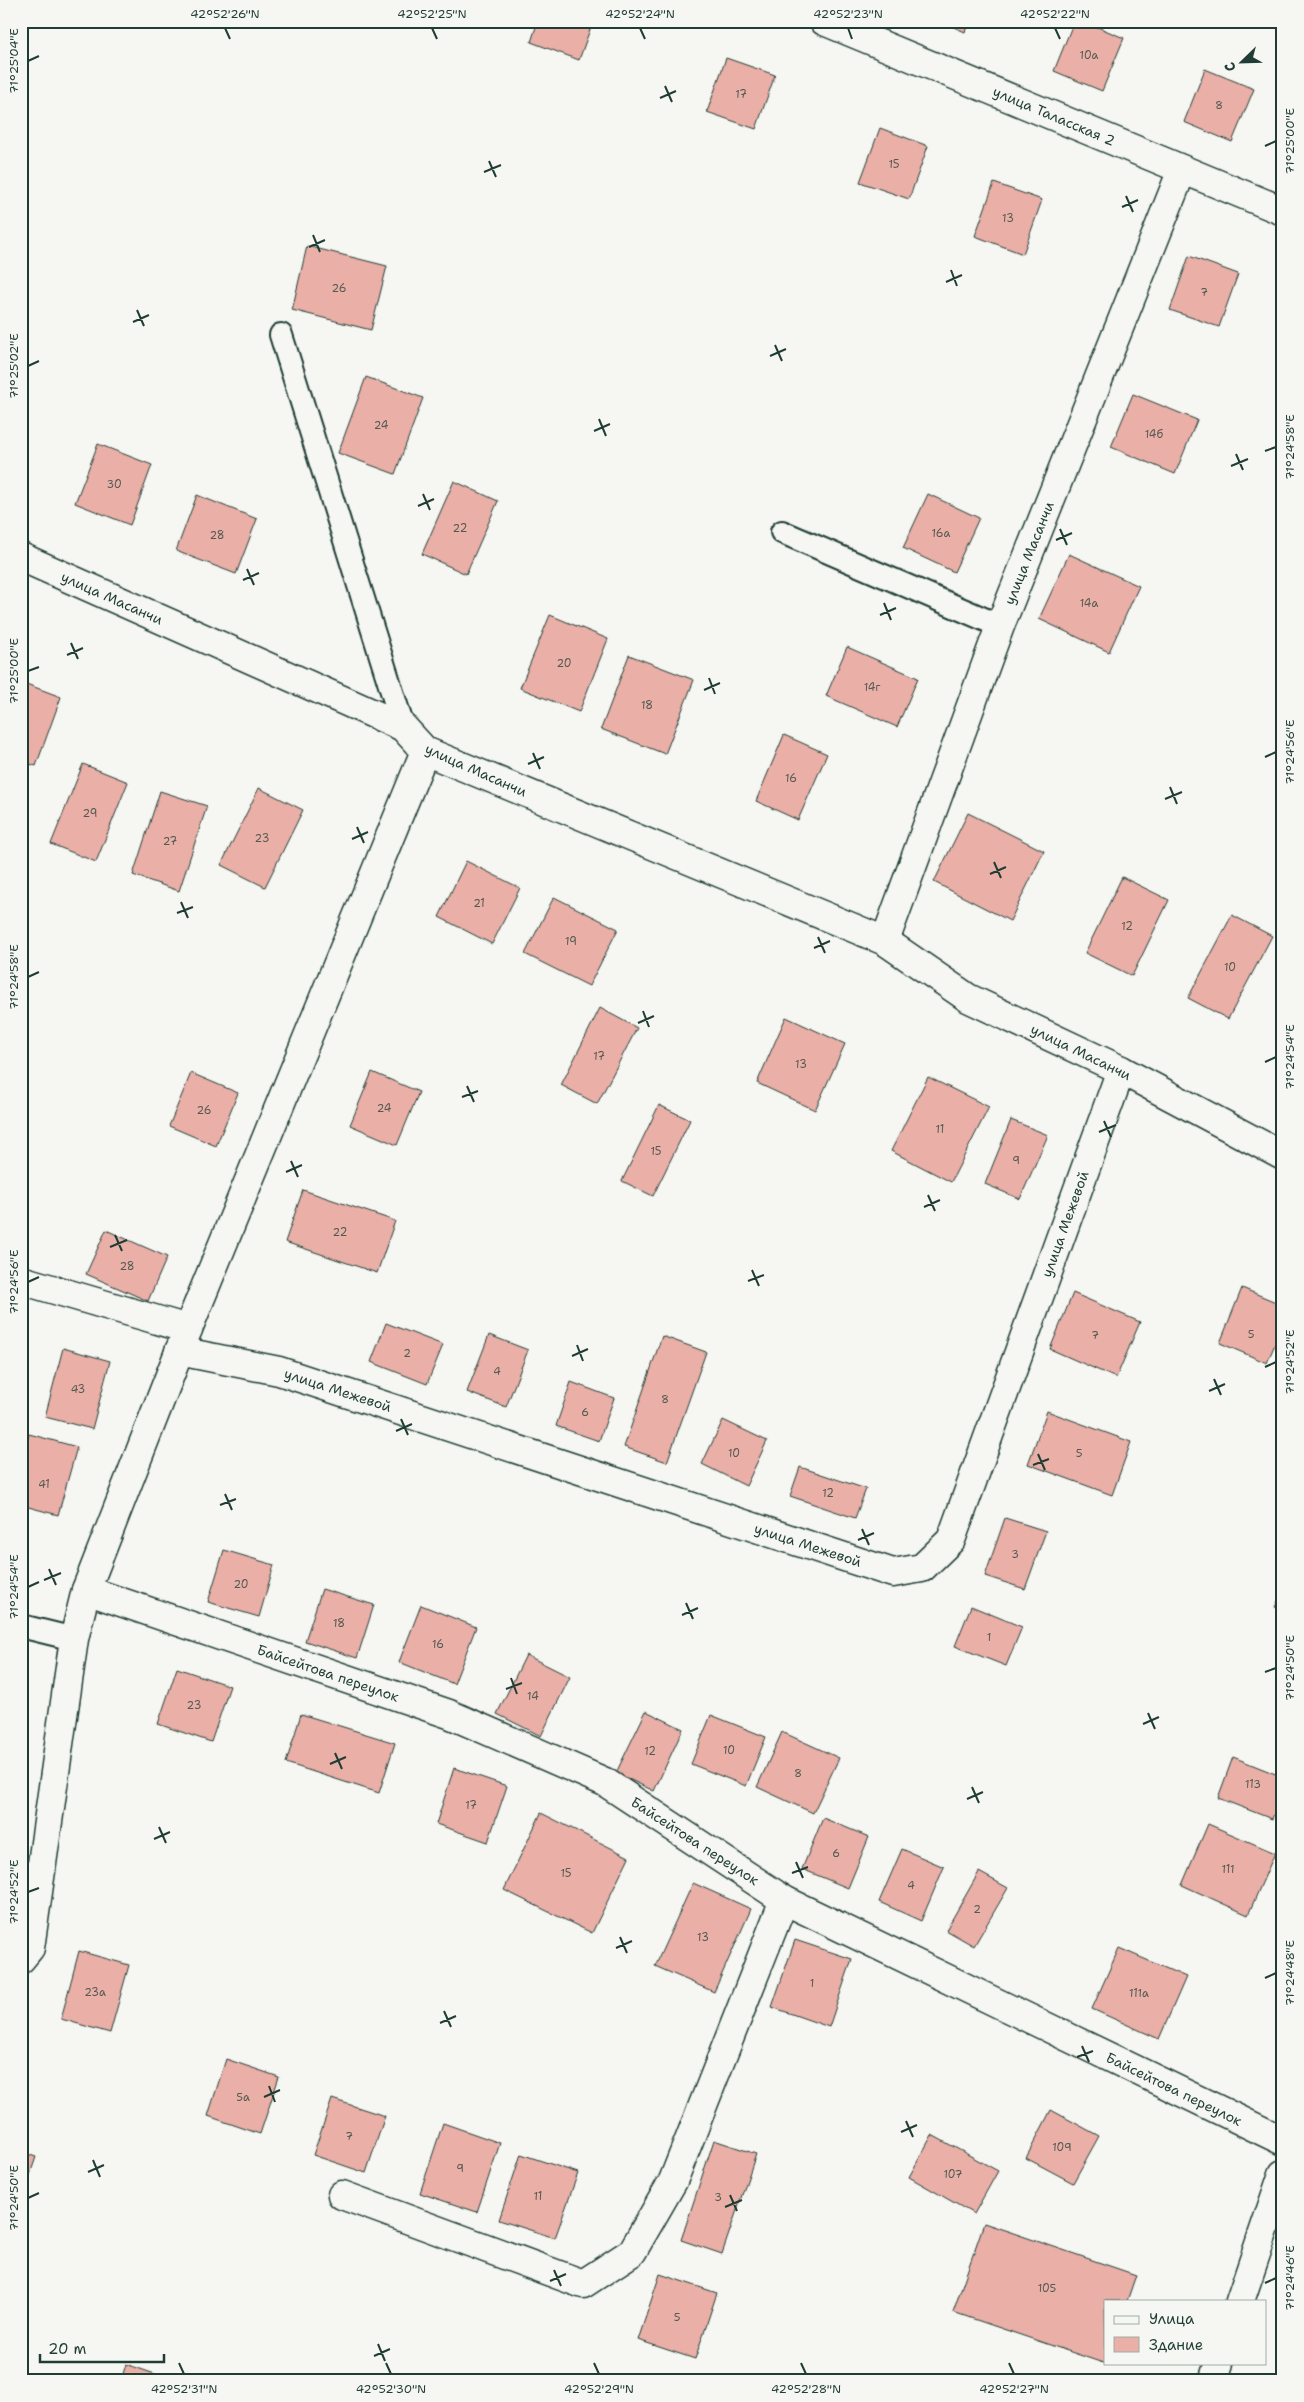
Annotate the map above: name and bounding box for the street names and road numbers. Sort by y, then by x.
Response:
street label: улица Таласская 2 [990,82,1118,150]
street label: улица Масанчи [1000,499,1058,607]
street label: улица Масанчи [58,567,166,629]
street label: улица Масанчи [422,739,530,801]
street label: улица Масанчи [1028,1020,1134,1084]
street label: улица Межевой [1037,1168,1093,1280]
street label: улица Межевой [282,1364,394,1416]
street label: улица Межевой [752,1519,864,1571]
street label: Байсейтова переулок [255,1640,402,1706]
street label: Байсейтова переулок [628,1793,763,1889]
street label: Байсейтова переулок [1103,2048,1245,2130]

